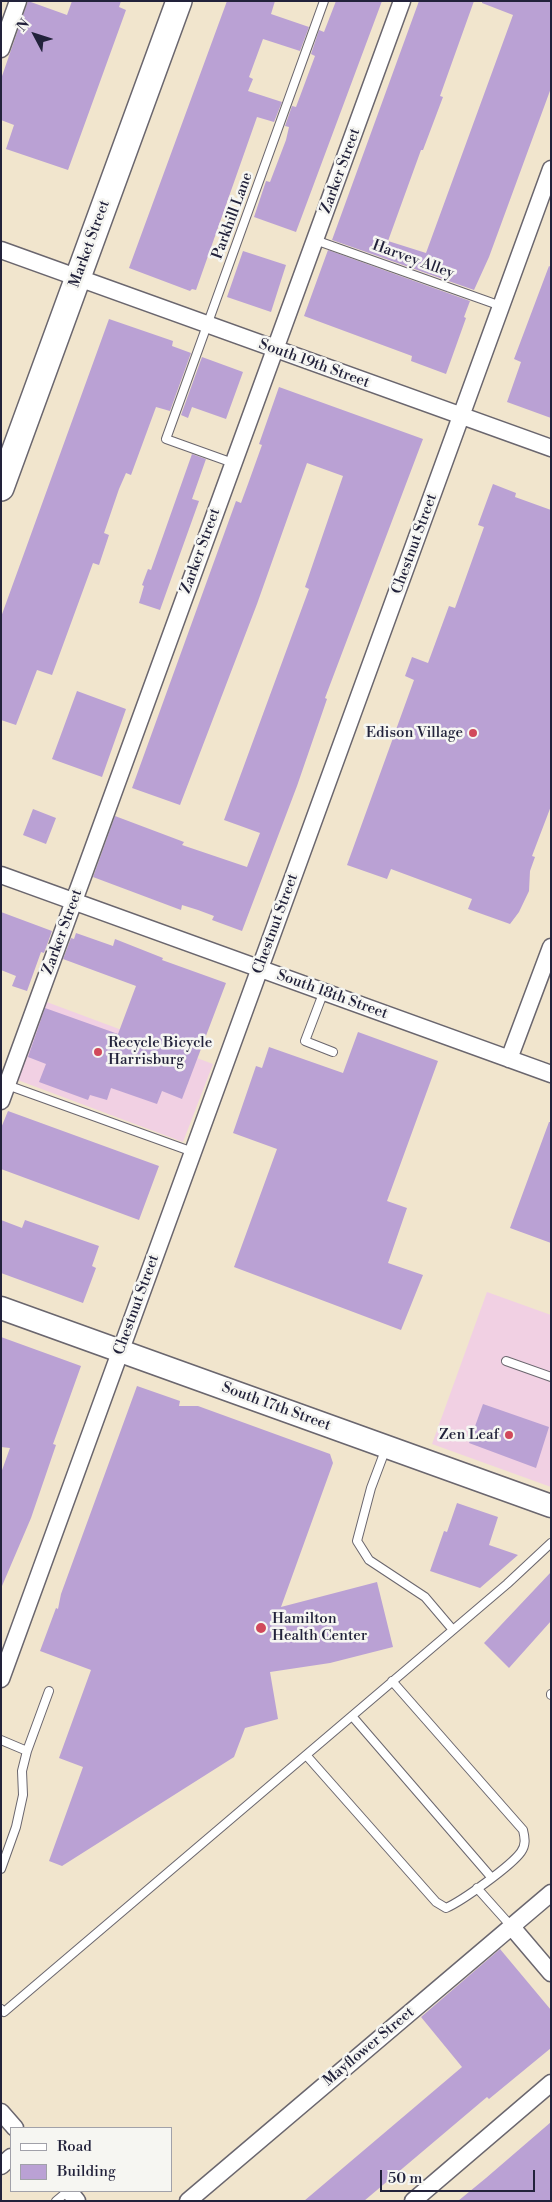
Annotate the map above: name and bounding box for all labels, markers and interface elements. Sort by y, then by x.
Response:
north arrow [10,10,60,60]
text: N [13,15,34,35]
street label: Zarker Street [317,126,365,216]
street label: Parkhill Lane [209,170,257,262]
street label: Market Street [66,198,114,290]
street label: Harvey Alley [370,237,456,283]
street label: South 19th Street [256,336,372,392]
street label: Chestnut Street [389,491,441,597]
street label: Zarker Street [177,506,225,596]
place label: Edison Village [366,724,463,742]
marker: Edison Village [467,727,479,739]
street label: Chestnut Street [250,871,302,977]
street label: Zarker Street [39,887,87,977]
street label: South 18th Street [274,967,390,1023]
place label: Recycle Bicycle Harrisburg [108,1034,212,1069]
marker: Recycle Bicycle Harrisburg [92,1046,104,1058]
street label: Chestnut Street [111,1252,163,1358]
street label: South 17th Street [219,1379,333,1435]
place label: Zen Leaf [439,1426,499,1444]
marker: Zen Leaf [503,1429,515,1441]
place label: Hamilton Health Center [272,1610,367,1645]
marker: Hamilton Health Center [254,1621,268,1635]
street label: Mayflower Street [320,2004,418,2090]
legend [10,2127,172,2192]
text: Road [57,2137,92,2156]
scale bar [382,2160,537,2192]
text: Building [57,2162,116,2181]
text: 50 m [388,2169,422,2188]

